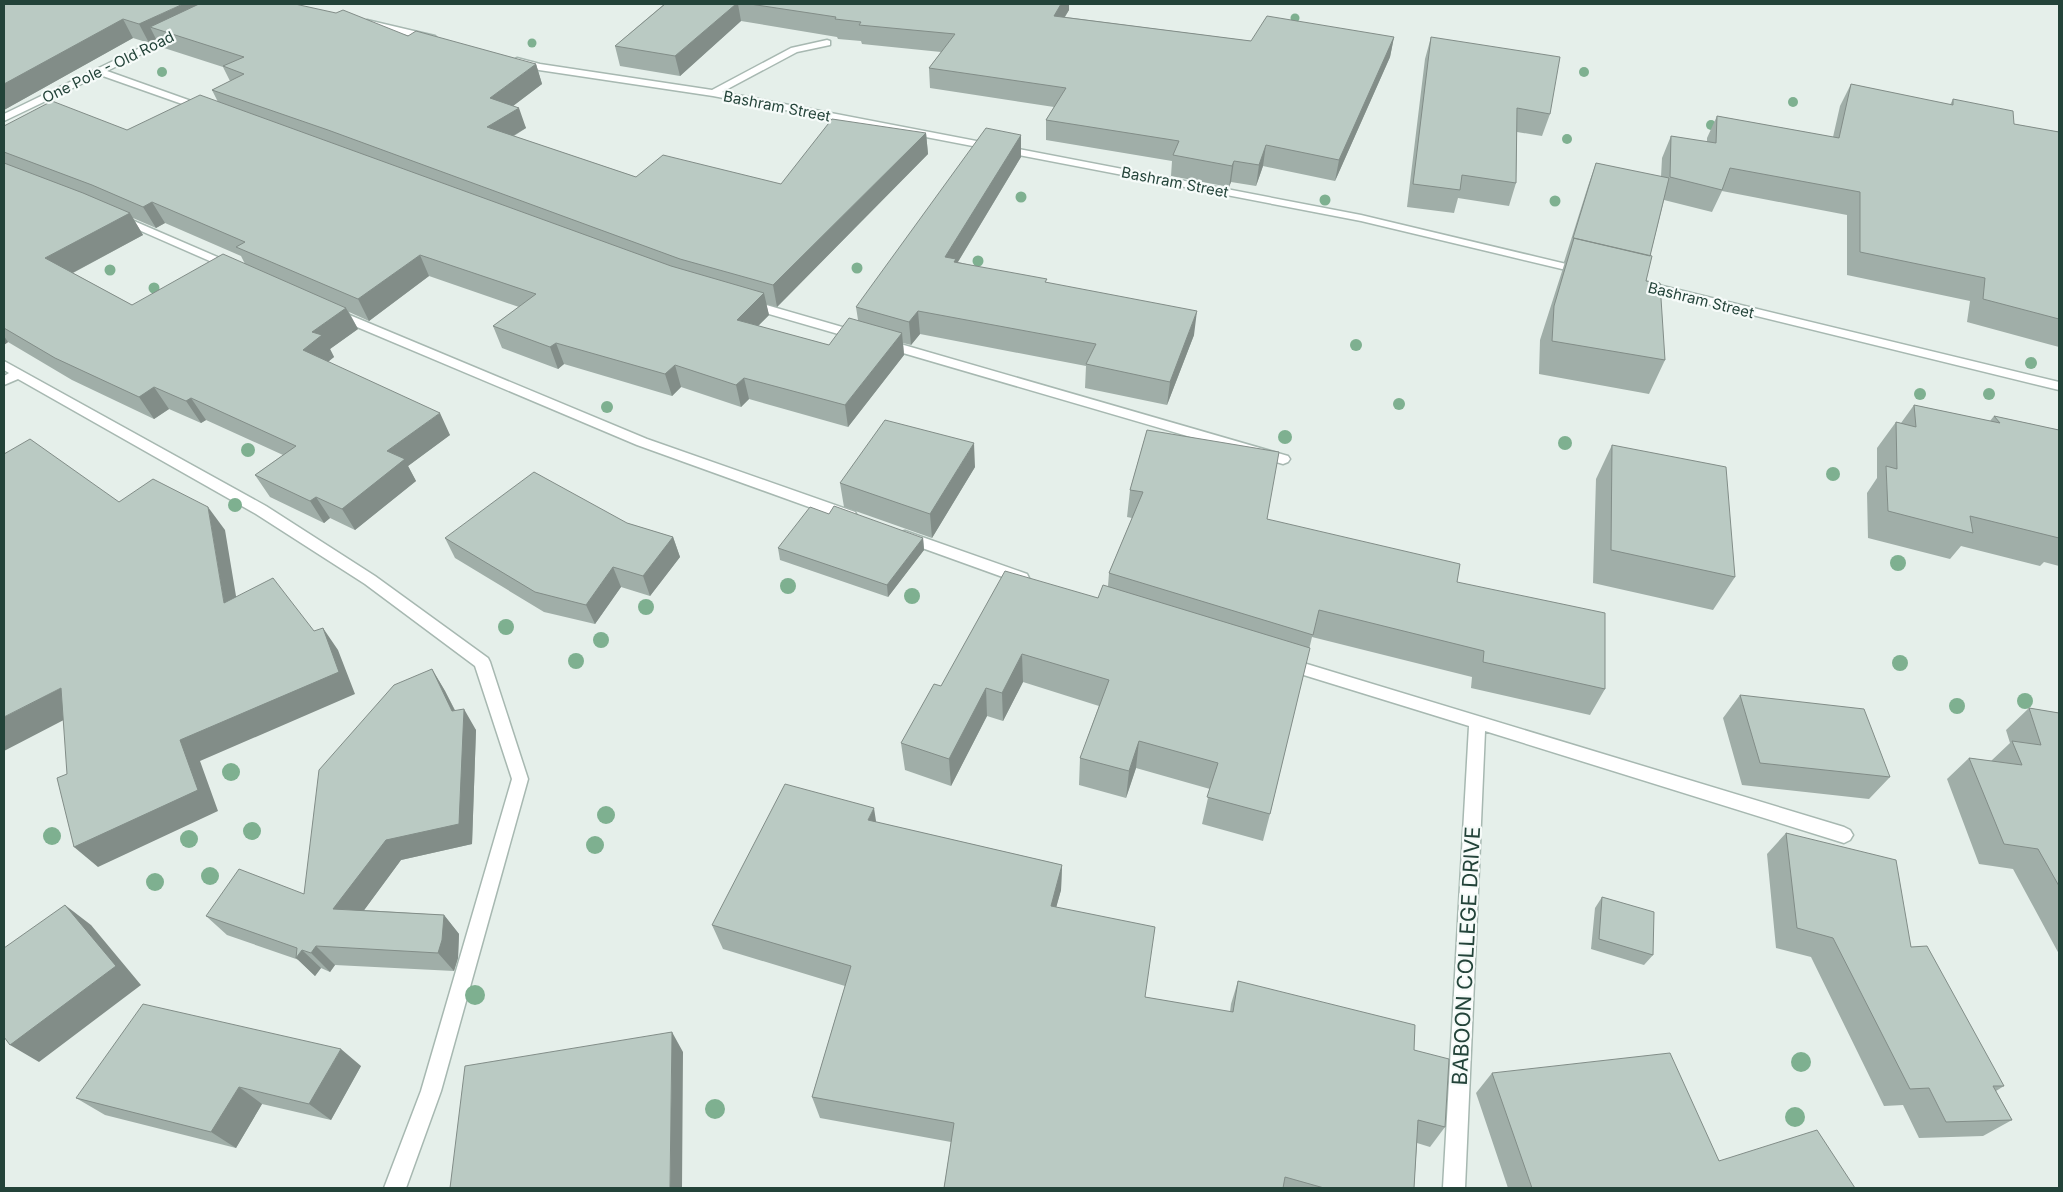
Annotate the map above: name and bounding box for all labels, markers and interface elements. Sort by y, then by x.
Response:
street label: One Pole - Old Road [39,27,177,107]
street label: Bashram Street [722,86,832,126]
street label: Bashram Street [1120,162,1230,202]
street label: Bashram Street [1646,278,1756,322]
street label: BABOON COLLEGE DRIVE [1447,826,1485,1086]

